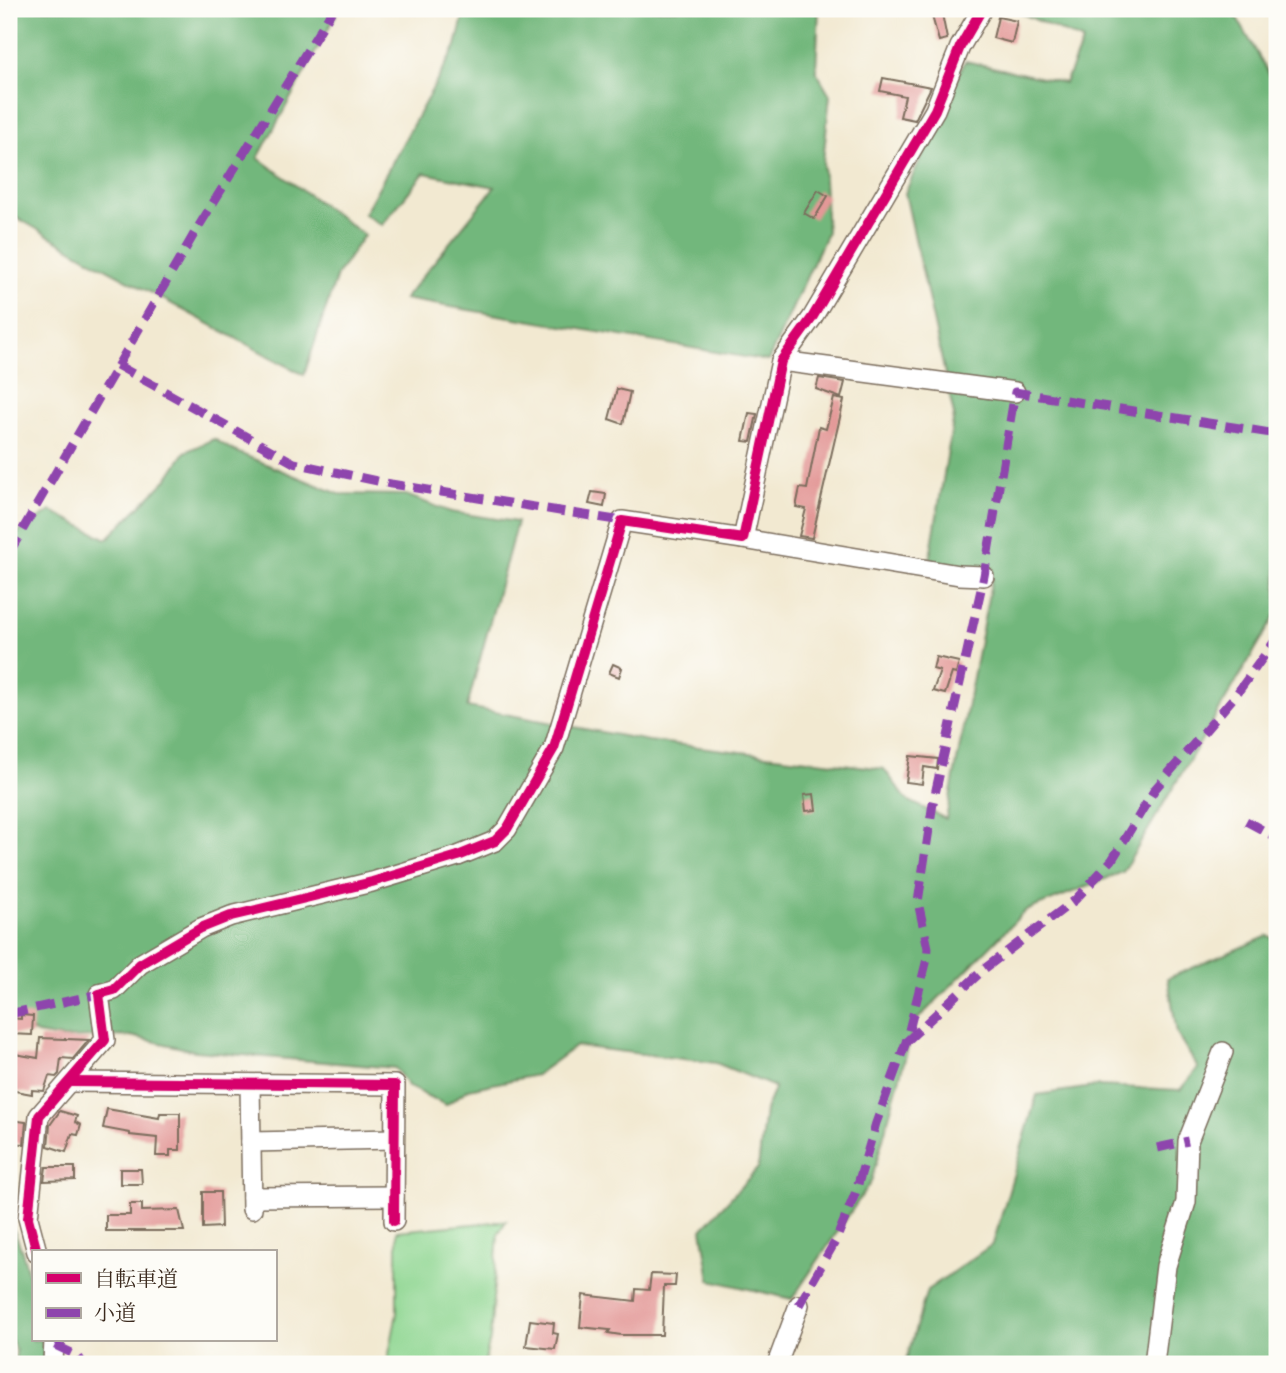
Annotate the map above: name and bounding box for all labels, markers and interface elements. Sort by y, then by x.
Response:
legend [32,1250,276,1342]
text: 自転車道 [94,1265,178,1293]
text: 小道 [94,1299,136,1327]

